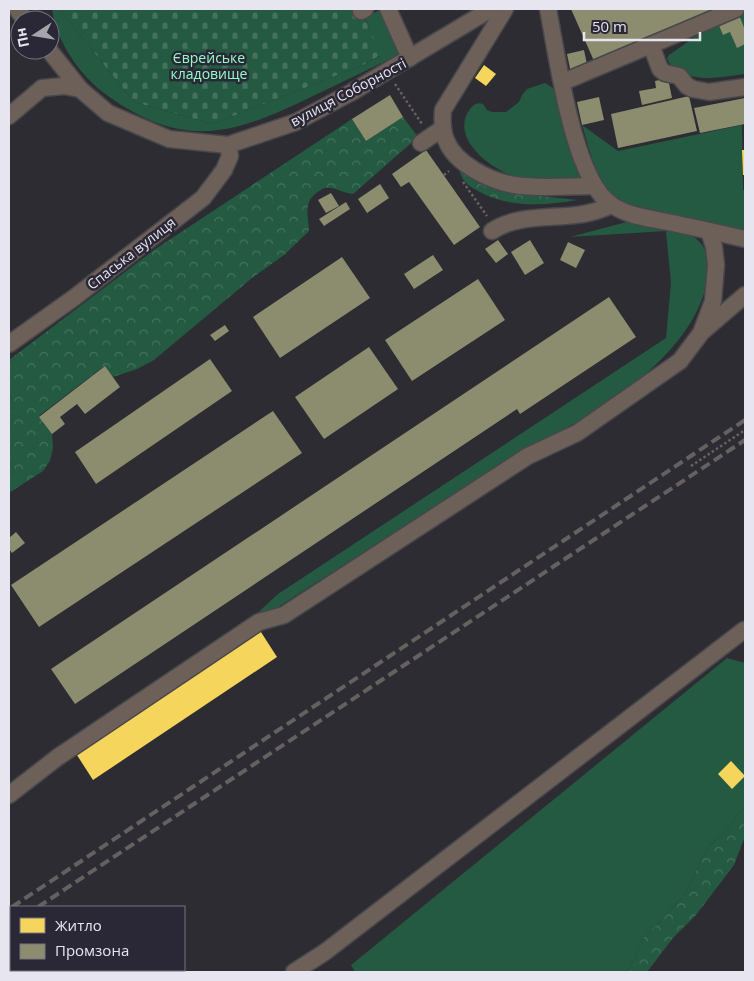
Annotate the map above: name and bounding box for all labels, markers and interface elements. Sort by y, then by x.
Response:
north arrow [10,10,60,60]
scale bar [584,10,700,42]
text: 50 m [592,16,627,36]
text: Пн [10,26,33,49]
park label: Єврейське кладовище [171,48,248,83]
street label: вулиця Соборності [287,53,409,131]
street label: Спаська вулиця [83,212,179,294]
legend [10,906,185,971]
text: Житло [55,915,102,935]
text: Промзона [55,940,129,960]

